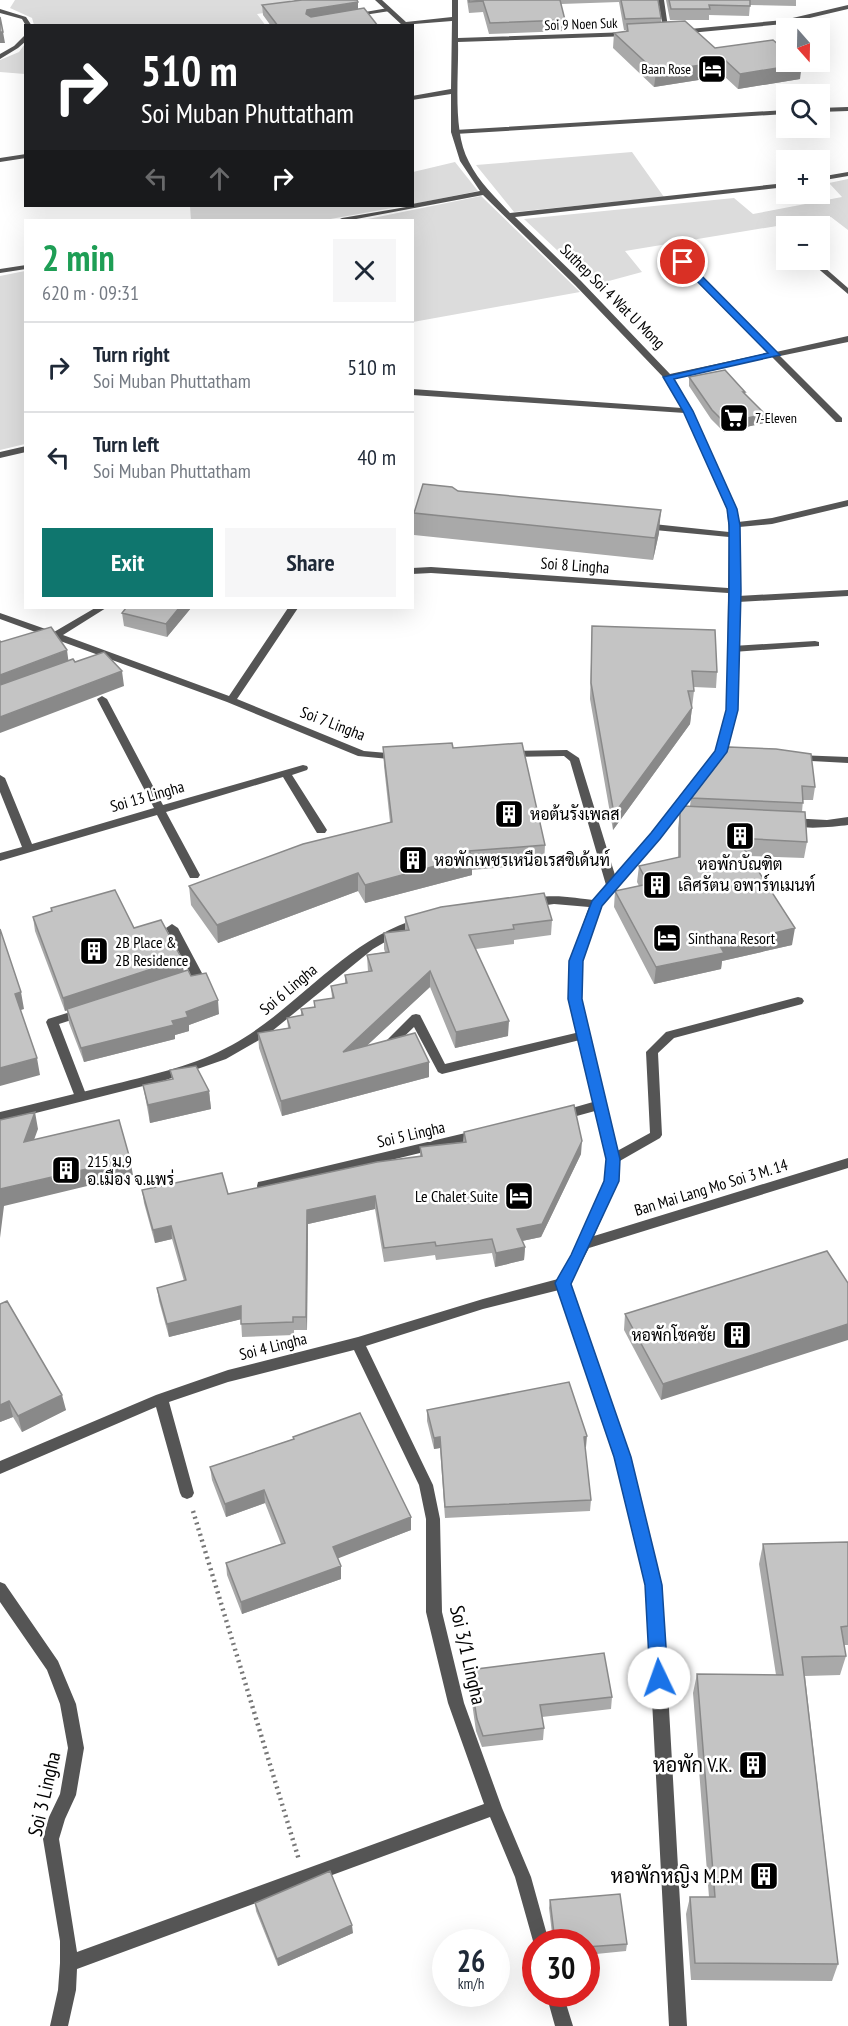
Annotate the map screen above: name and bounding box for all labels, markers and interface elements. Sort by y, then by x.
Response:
street label: Soi 9 Noen Suk [544,14,619,34]
north arrow [776,18,830,72]
map controls [776,18,830,270]
text: 510 m [141,43,238,98]
icon: right [42,48,120,126]
hotel icon: Baan Rose [696,53,728,85]
place label: Baan Rose [641,60,691,78]
button: search [776,84,830,138]
text: Soi Muban Phuttatham [141,96,354,130]
button: + [776,150,830,204]
icon: left [140,162,173,195]
icon: ahead [203,162,236,195]
icon: right [266,162,299,195]
button: − [776,216,830,270]
text: 2 min [42,234,115,281]
pin [657,236,708,287]
button: close [333,239,396,302]
street label: Suthep Soi 4 Wat U Mong [556,239,670,353]
icon: arrive [666,245,699,278]
text: 620 m · 09:31 [42,280,139,306]
text: Turn right [93,340,170,368]
icon: right [42,351,75,384]
text: 510 m [347,353,396,381]
text: Soi Muban Phuttatham [93,368,251,394]
supermarket icon: 7-Eleven [718,402,750,434]
place label: 7-Eleven [755,409,797,427]
text: Turn left [93,430,159,458]
icon: left [42,441,75,474]
text: 40 m [357,443,396,471]
text: Soi Muban Phuttatham [93,458,251,484]
button: Exit [42,528,213,597]
button: Share [225,528,396,597]
street label: Soi 8 Lingha [540,553,610,577]
street label: Soi 7 Lingha [298,701,368,745]
street label: Soi 13 Lingha [108,776,186,816]
building icon: หอต้นรังเพลส [493,798,525,830]
place label: หอต้นรังเพลส [530,804,620,824]
building icon: หอพักบัณฑิต [724,820,756,852]
building icon: หอพักเพชรเหนือเรสซิเด้นท์ [397,844,429,876]
place label: หอพักเพชรเหนือเรสซิเด้นท์ [434,848,610,870]
place label: หอพักบัณฑิต [698,854,782,874]
building icon: เลิศรัตน อพาร์ทเมนท์ [641,869,673,901]
place label: เลิศรัตน อพาร์ทเมนท์ [678,873,815,895]
hotel icon: Sinthana Resort [651,922,683,954]
place label: Sinthana Resort [688,928,776,948]
place label: 2B Place & 2B Residence [115,932,188,970]
building icon: 2B Place & 2B Residence [78,935,110,967]
street label: Soi 6 Lingha [255,959,321,1019]
street label: Soi 5 Lingha [375,1117,447,1151]
place label: 215 ม.9 อ.เมือง จ.แพร่ [87,1151,175,1189]
building icon: 215 ม.9 อ.เมือง จ.แพร่ [50,1154,82,1186]
street label: Ban Mai Lang Mo Soi 3 M. 14 [632,1154,790,1220]
hotel icon: Le Chalet Suite [503,1180,535,1212]
place label: Le Chalet Suite [415,1186,498,1206]
building icon: หอพักโชคชัย [721,1319,753,1351]
place label: หอพักโชคชัย [631,1324,716,1345]
street label: Soi 4 Lingha [237,1328,309,1364]
street label: Soi 3/1 Lingha [444,1603,492,1707]
position arrow [627,1646,691,1710]
street label: Soi 3 Lingha [22,1749,66,1839]
building icon: หอพัก V.K. [737,1749,769,1781]
place label: หอพัก V.K. [653,1752,732,1778]
building icon: หอพักหญิง M.P.M [748,1860,780,1892]
place label: หอพักหญิง M.P.M [610,1863,743,1889]
speed limit sign: 30 [522,1929,600,2007]
text: 26 [457,1941,485,1980]
text: km/h [458,1974,484,1993]

